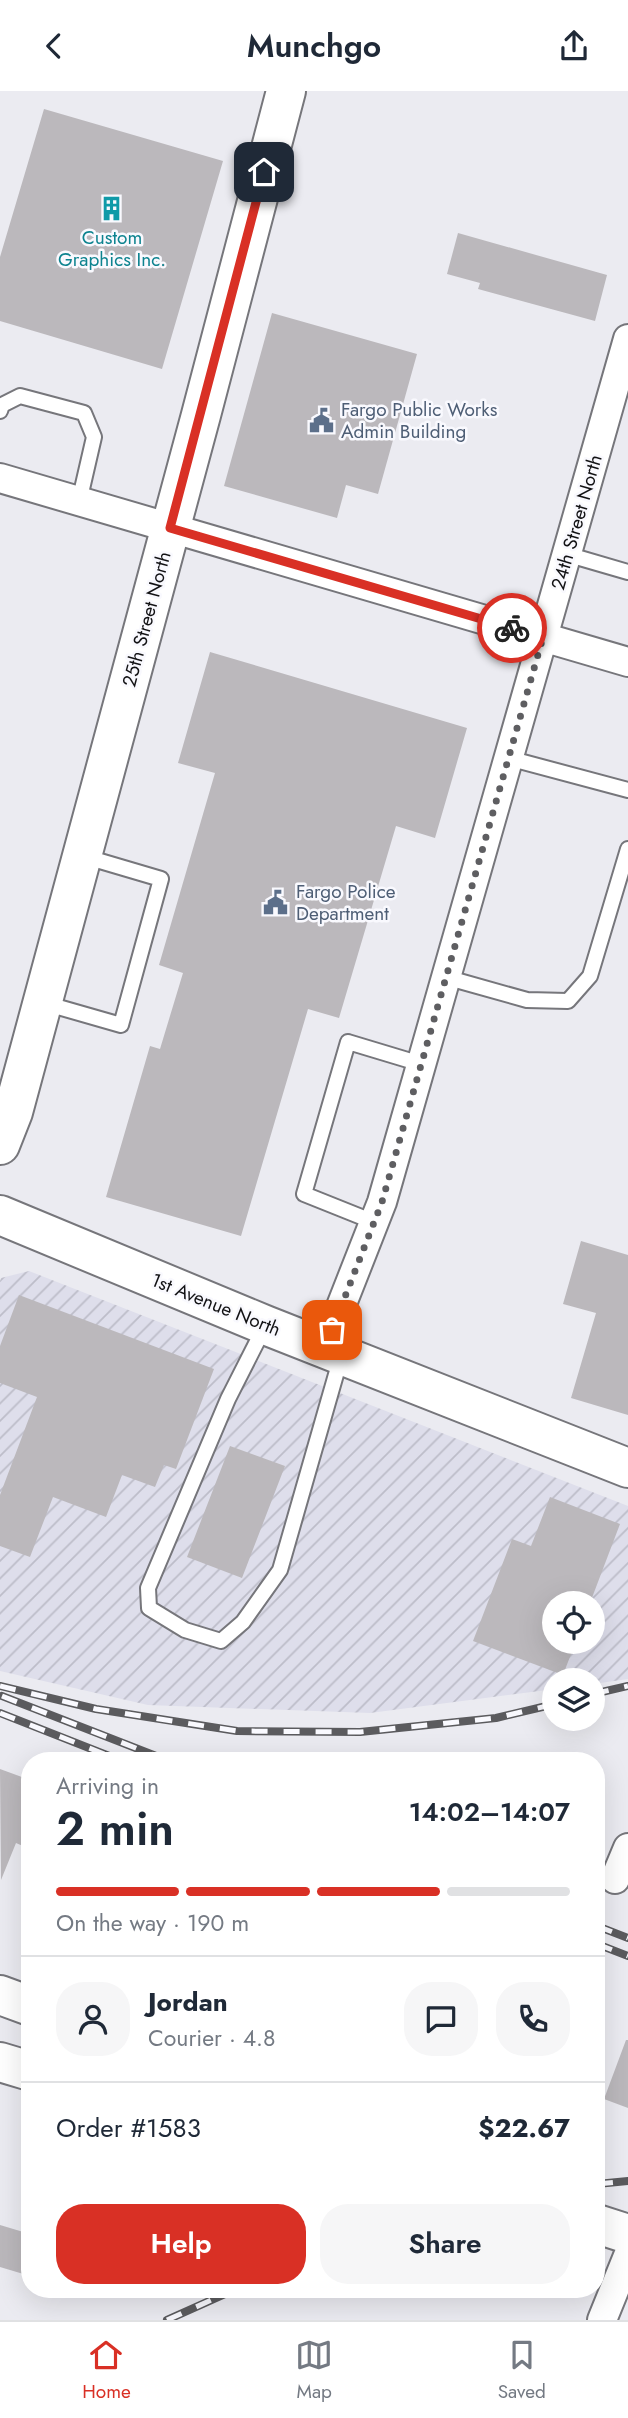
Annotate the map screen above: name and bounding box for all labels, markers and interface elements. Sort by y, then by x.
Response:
text: Munchgo [247,23,381,69]
icon: back [35,27,73,65]
icon: share [555,27,593,65]
pin [234,142,294,202]
icon: home [245,153,283,191]
building icon: Custom Graphics Inc. [98,195,126,223]
place label: Custom Graphics Inc. [58,224,166,273]
place label: Fargo Public Works Admin Building [341,396,498,445]
public building icon: Fargo Public Works Admin Building [307,406,335,434]
street label: 24th Street North [544,451,609,593]
street label: 25th Street North [115,549,178,690]
courier [477,593,547,663]
icon: bike [493,609,531,647]
place label: Fargo Police Department [296,878,396,927]
public building icon: Fargo Police Department [262,888,290,916]
street label: 1st Avenue North [147,1266,285,1343]
pin [302,1300,362,1360]
icon: bag [313,1311,351,1349]
map controls [542,1591,605,1731]
button: locate [542,1591,605,1654]
button: layers [542,1668,605,1731]
text: Arriving in [56,1769,159,1803]
text: 14:02–14:07 [409,1793,570,1831]
text: 2 min [56,1796,174,1862]
text: On the way · 190 m [56,1906,249,1940]
button: person [56,1982,130,2056]
button: chat [404,1982,478,2056]
button: phone [496,1982,570,2056]
text: Jordan [148,1983,228,2021]
text: Courier · 4.8 [148,2021,276,2055]
text: Order #1583 [56,2109,201,2147]
text: $22.67 [478,2109,570,2147]
button: Help [56,2204,306,2284]
button: Share [320,2204,570,2284]
tab: Home [82,2336,131,2405]
tab: Map [295,2336,333,2405]
tab: Saved [498,2336,546,2405]

